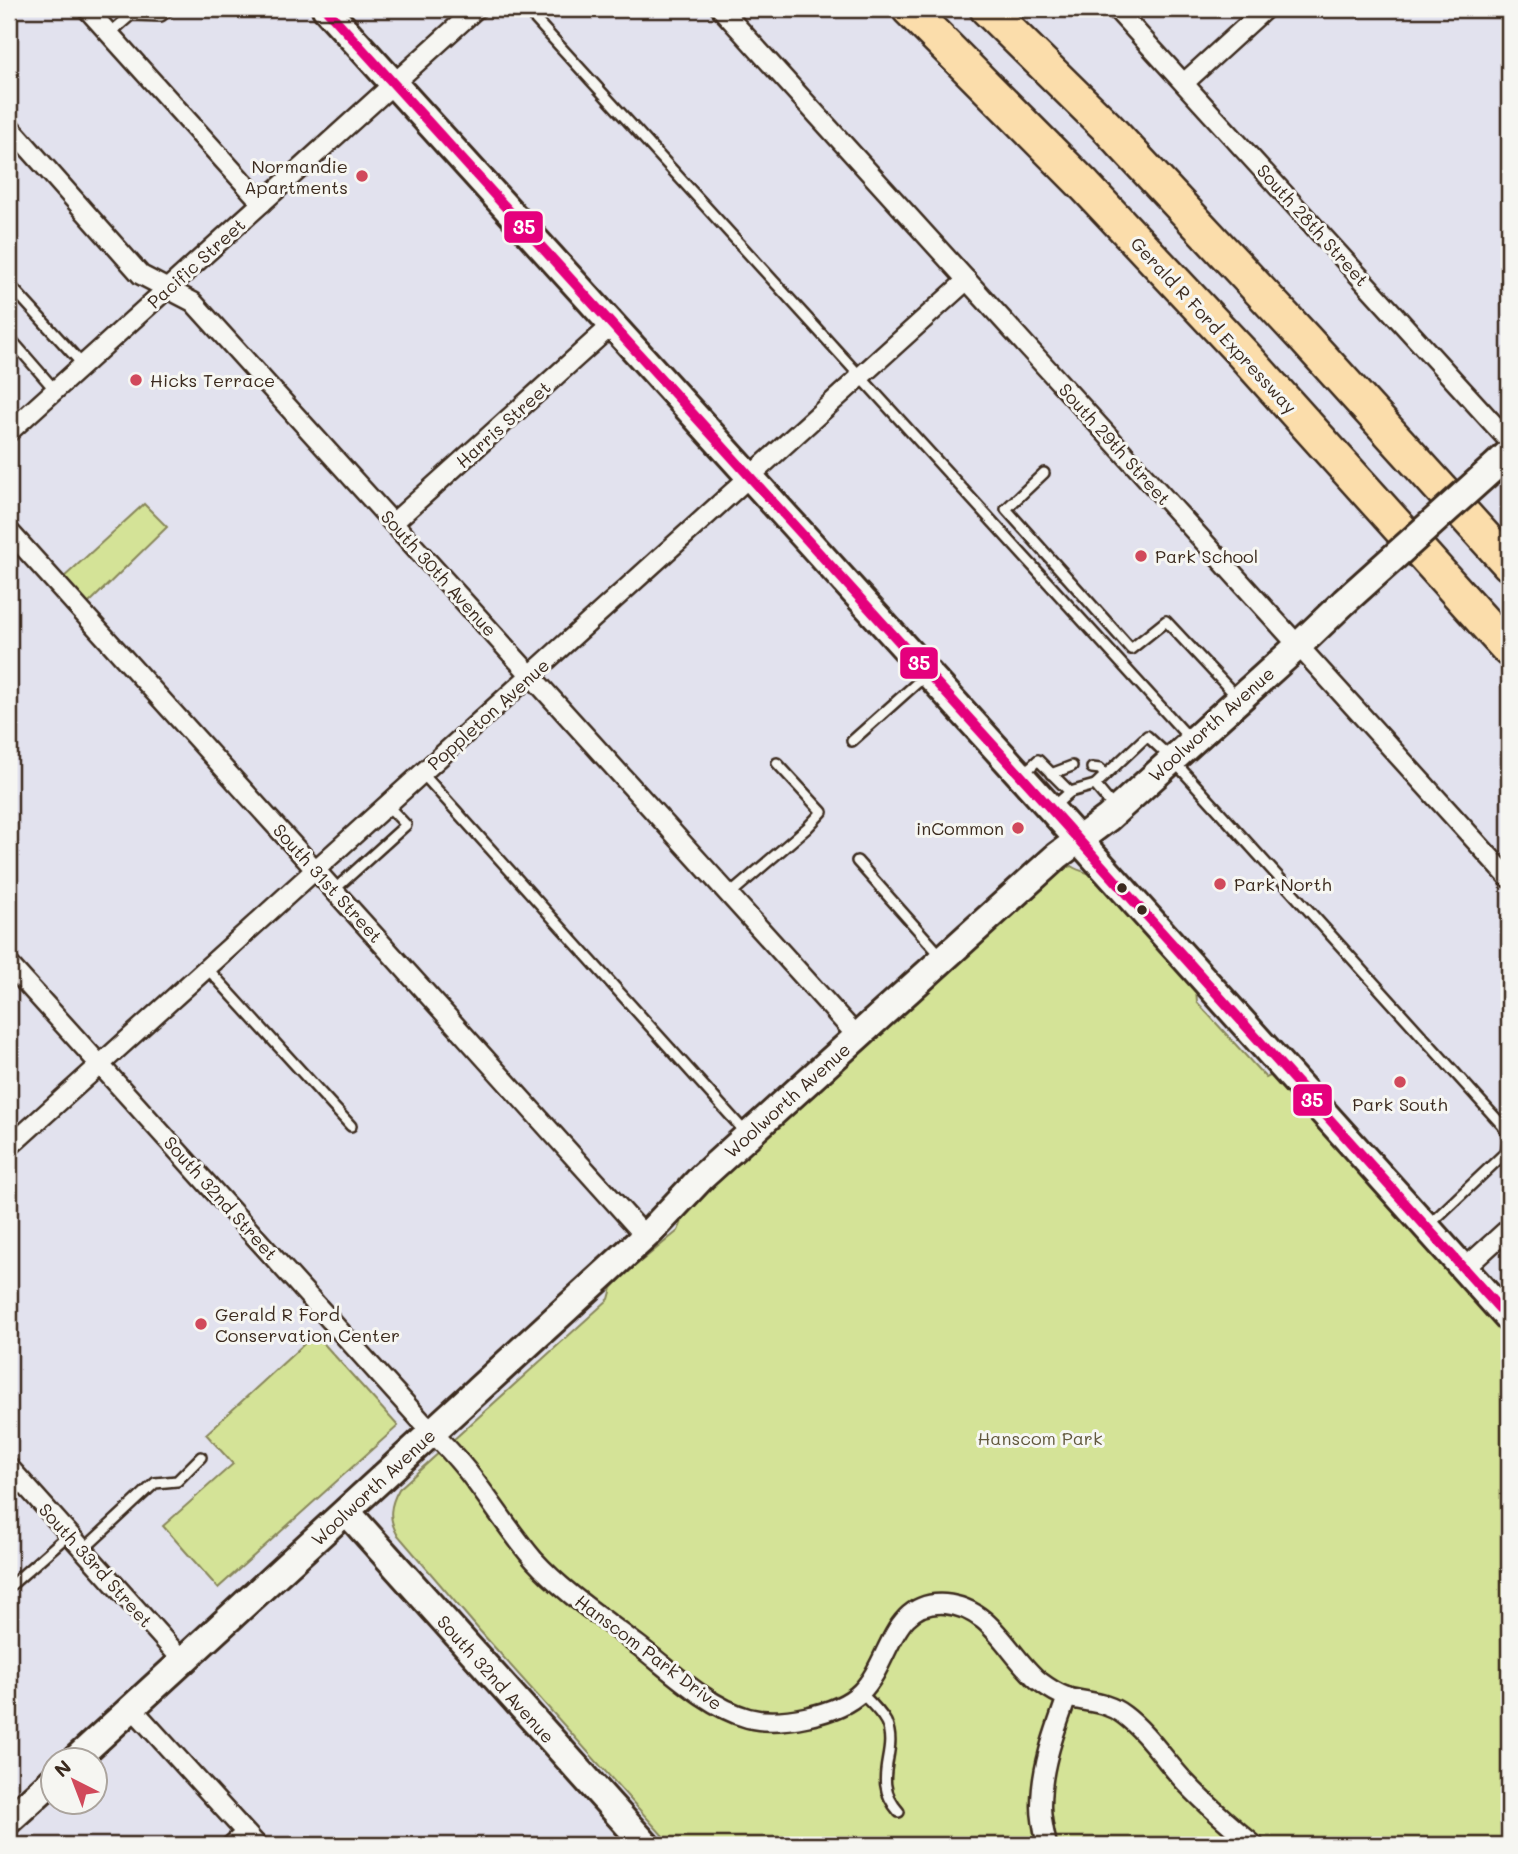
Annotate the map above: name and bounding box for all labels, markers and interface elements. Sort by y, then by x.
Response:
place label: Normandie Apartments [244,154,348,199]
street label: South 28th Street [1252,159,1374,291]
marker: Normandie Apartments [354,168,370,184]
line badge: 35 [503,210,544,244]
street label: Pacific Street [142,212,250,314]
text: 35 [513,214,535,239]
street label: Gerald R Ford Expressway [1126,231,1302,419]
place label: Hicks Terrace [150,368,275,392]
marker: Hicks Terrace [128,372,144,388]
street label: Harris Street [451,375,555,473]
street label: South 29th Street [1054,378,1176,510]
street label: South 30th Avenue [376,505,502,641]
place label: Park School [1155,544,1258,568]
marker: Park School [1133,548,1149,564]
line badge: 35 [899,646,939,680]
text: 35 [908,650,930,675]
street label: Poppleton Avenue [422,653,554,775]
street label: Woolworth Avenue [1143,661,1279,787]
place label: inCommon [916,816,1004,840]
street label: South 31st Street [268,818,388,948]
marker: inCommon [1010,820,1026,836]
place label: Park North [1234,872,1332,896]
marker: Park North [1212,876,1228,892]
unlabelled marker [1115,881,1129,895]
unlabelled marker [1135,903,1149,917]
street label: Woolworth Avenue [719,1037,855,1163]
marker: Park South [1392,1074,1408,1090]
line badge: 35 [1292,1083,1333,1117]
text: 35 [1301,1087,1323,1112]
place label: Park South [1352,1092,1448,1116]
street label: South 32nd Street [159,1131,283,1265]
place label: Gerald R Ford Conservation Center [215,1302,400,1347]
marker: Gerald R Ford Conservation Center [193,1316,209,1332]
street label: Woolworth Avenue [306,1423,440,1551]
park label: Hanscom Park [978,1426,1102,1450]
street label: South 33rd Street [34,1498,158,1632]
street label: Hanscom Park Drive [571,1589,727,1715]
street label: South 32nd Avenue [432,1610,560,1748]
north arrow [38,1745,108,1815]
text: N [49,1754,76,1782]

